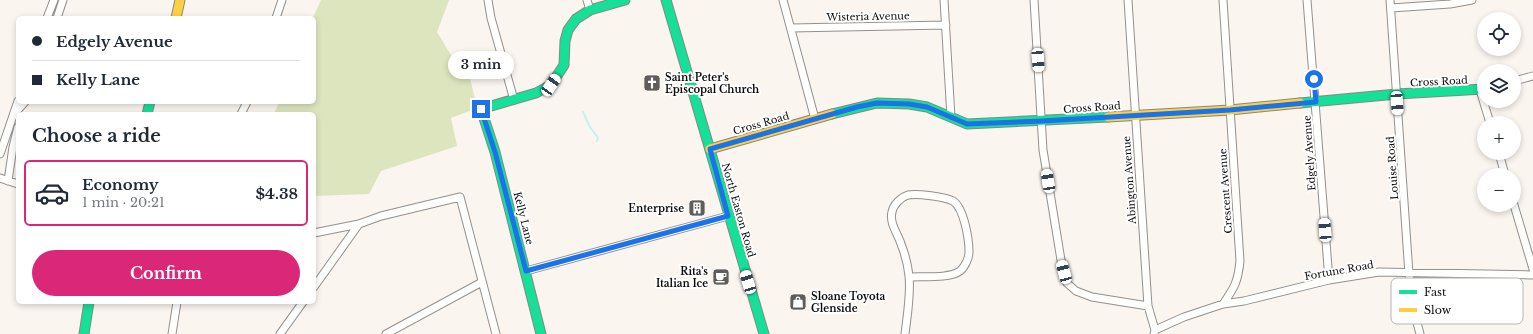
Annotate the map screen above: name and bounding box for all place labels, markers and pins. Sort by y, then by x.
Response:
place label: Saint Peter's Episcopal Church [665,71,760,96]
church icon: Saint Peter's Episcopal Church [642,73,662,93]
building icon: Enterprise [687,198,707,218]
place label: Enterprise [628,202,684,215]
place label: Rita's Italian Ice [656,265,708,290]
cafe icon: Rita's Italian Ice [711,267,731,287]
place label: Sloane Toyota Glenside [811,290,886,315]
shop icon: Sloane Toyota Glenside [788,292,808,312]

